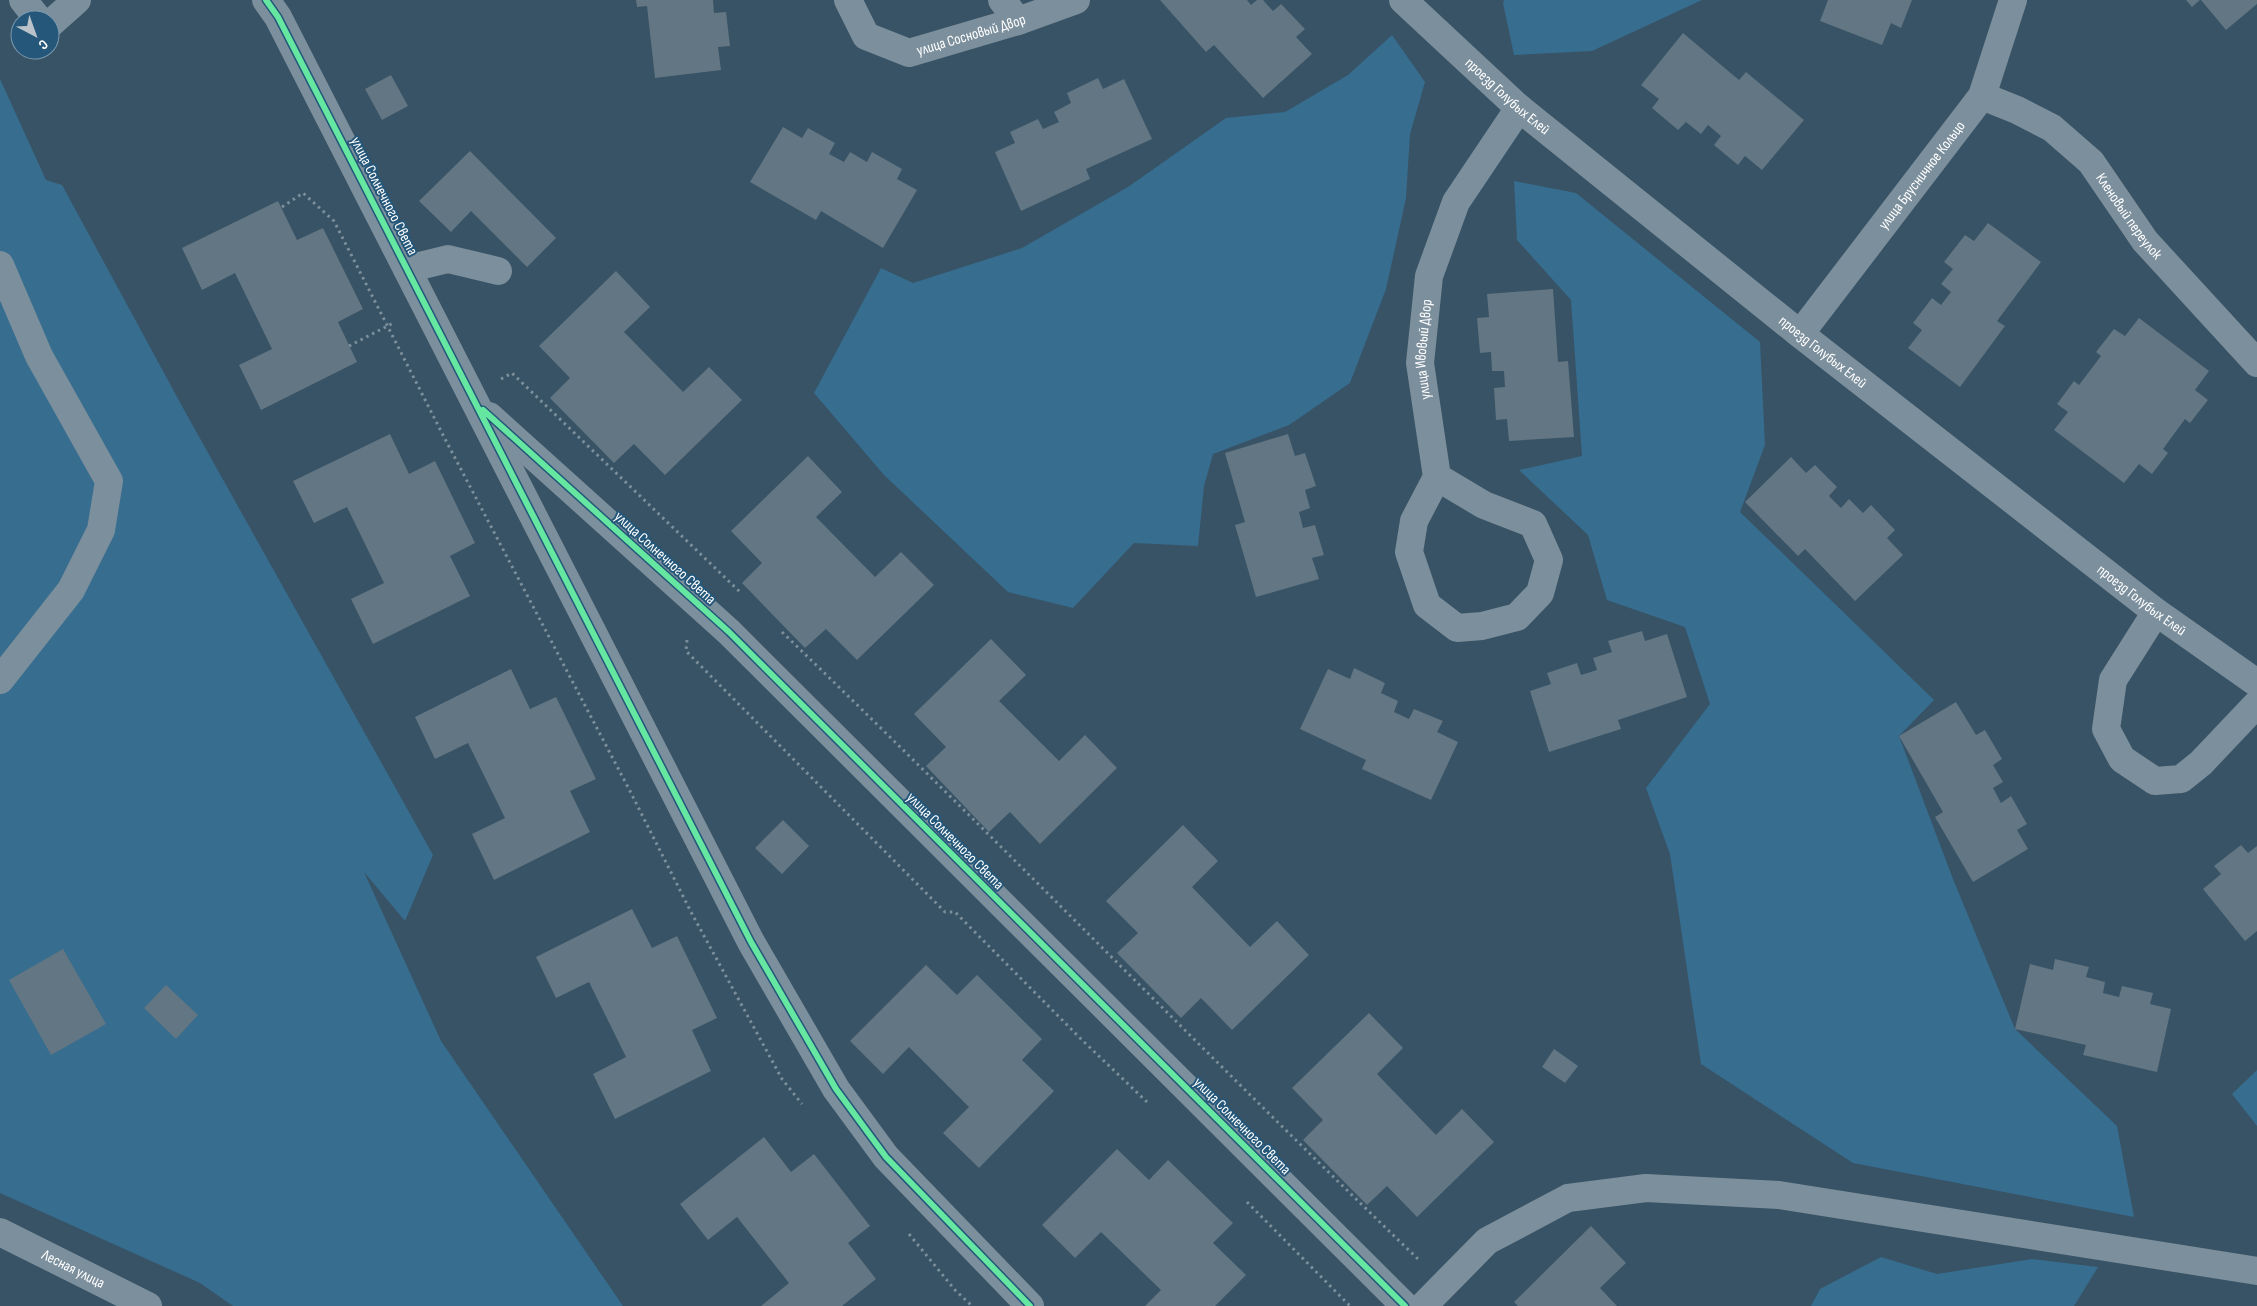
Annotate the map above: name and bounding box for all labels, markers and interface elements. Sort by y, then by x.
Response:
north arrow [10,10,60,60]
street label: улица Сосновый Двор [914,10,1028,60]
text: С [35,36,51,53]
street label: проезд Голубых Елей [1461,53,1554,139]
street label: улица Брусничное Кольцо [1874,117,1969,233]
street label: улица Солнечного Света [346,134,422,259]
street label: Кленовый переулок [2092,169,2167,263]
street label: улица Ивовый Двор [1410,298,1436,401]
street label: проезд Голубых Елей [1775,311,1871,392]
street label: улица Солнечного Света [610,507,720,609]
street label: проезд Голубых Елей [2093,560,2190,640]
street label: улица Солнечного Света [902,788,1008,894]
street label: улица Солнечного Света [1189,1073,1295,1179]
street label: Лесная улица [38,1244,108,1293]

